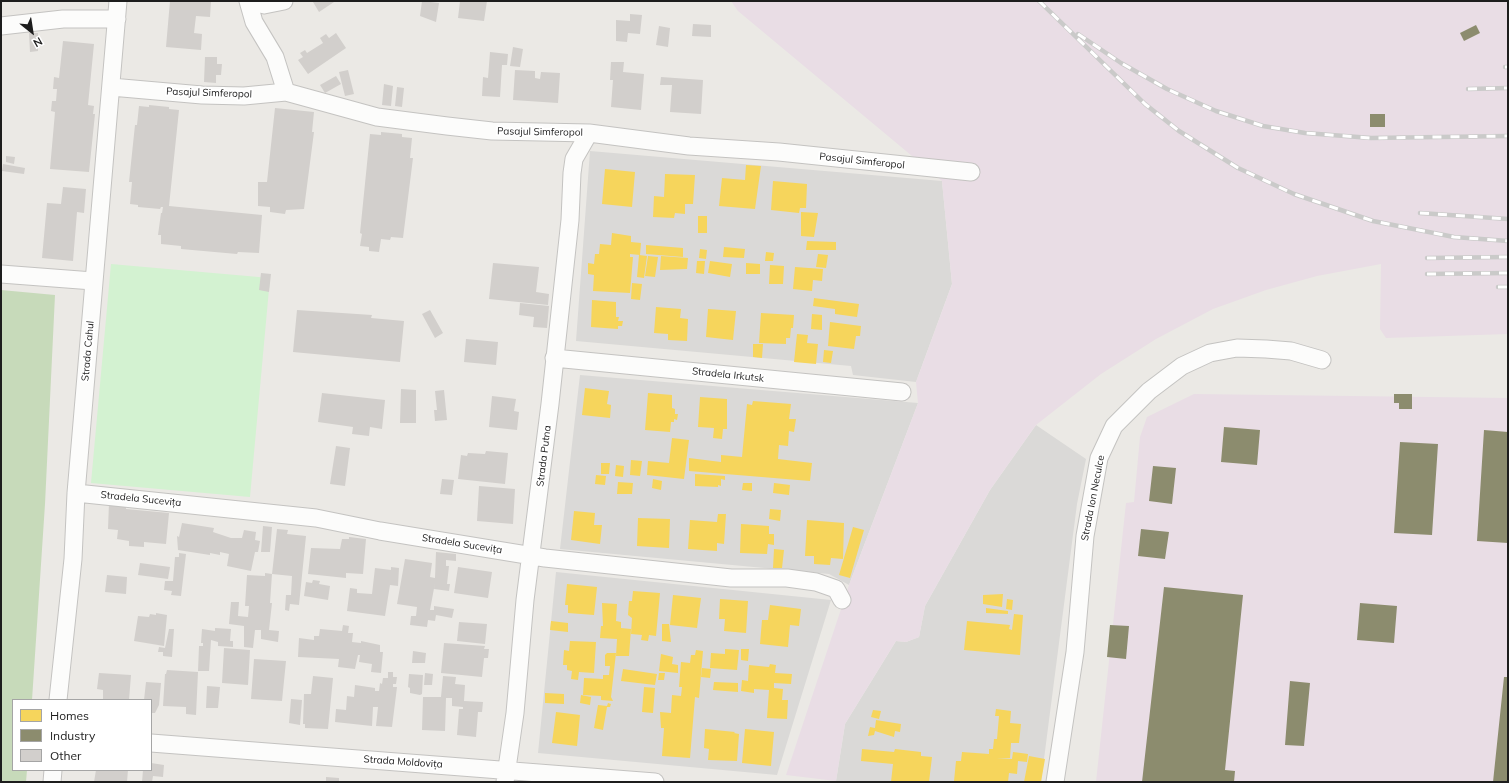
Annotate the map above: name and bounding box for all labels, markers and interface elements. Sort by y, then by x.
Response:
north arrow [12,12,52,52]
text: N [31,34,45,51]
street label: Pasajul Simferopol [166,86,252,100]
street label: Pasajul Simferopol [497,125,583,139]
street label: Pasajul Simferopol [819,151,905,171]
street label: Strada Cahul [79,320,97,382]
street label: Stradela Irkutsk [691,365,765,385]
street label: Strada Putna [534,425,554,487]
street label: Strada Ion Neculce [1079,454,1107,542]
street label: Stradela Sucevița [100,489,182,509]
street label: Stradela Sucevița [421,532,503,556]
legend [12,699,152,771]
text: Homes [50,708,89,723]
text: Industry [50,728,95,743]
text: Other [50,748,81,763]
street label: Strada Moldovița [363,753,443,771]

